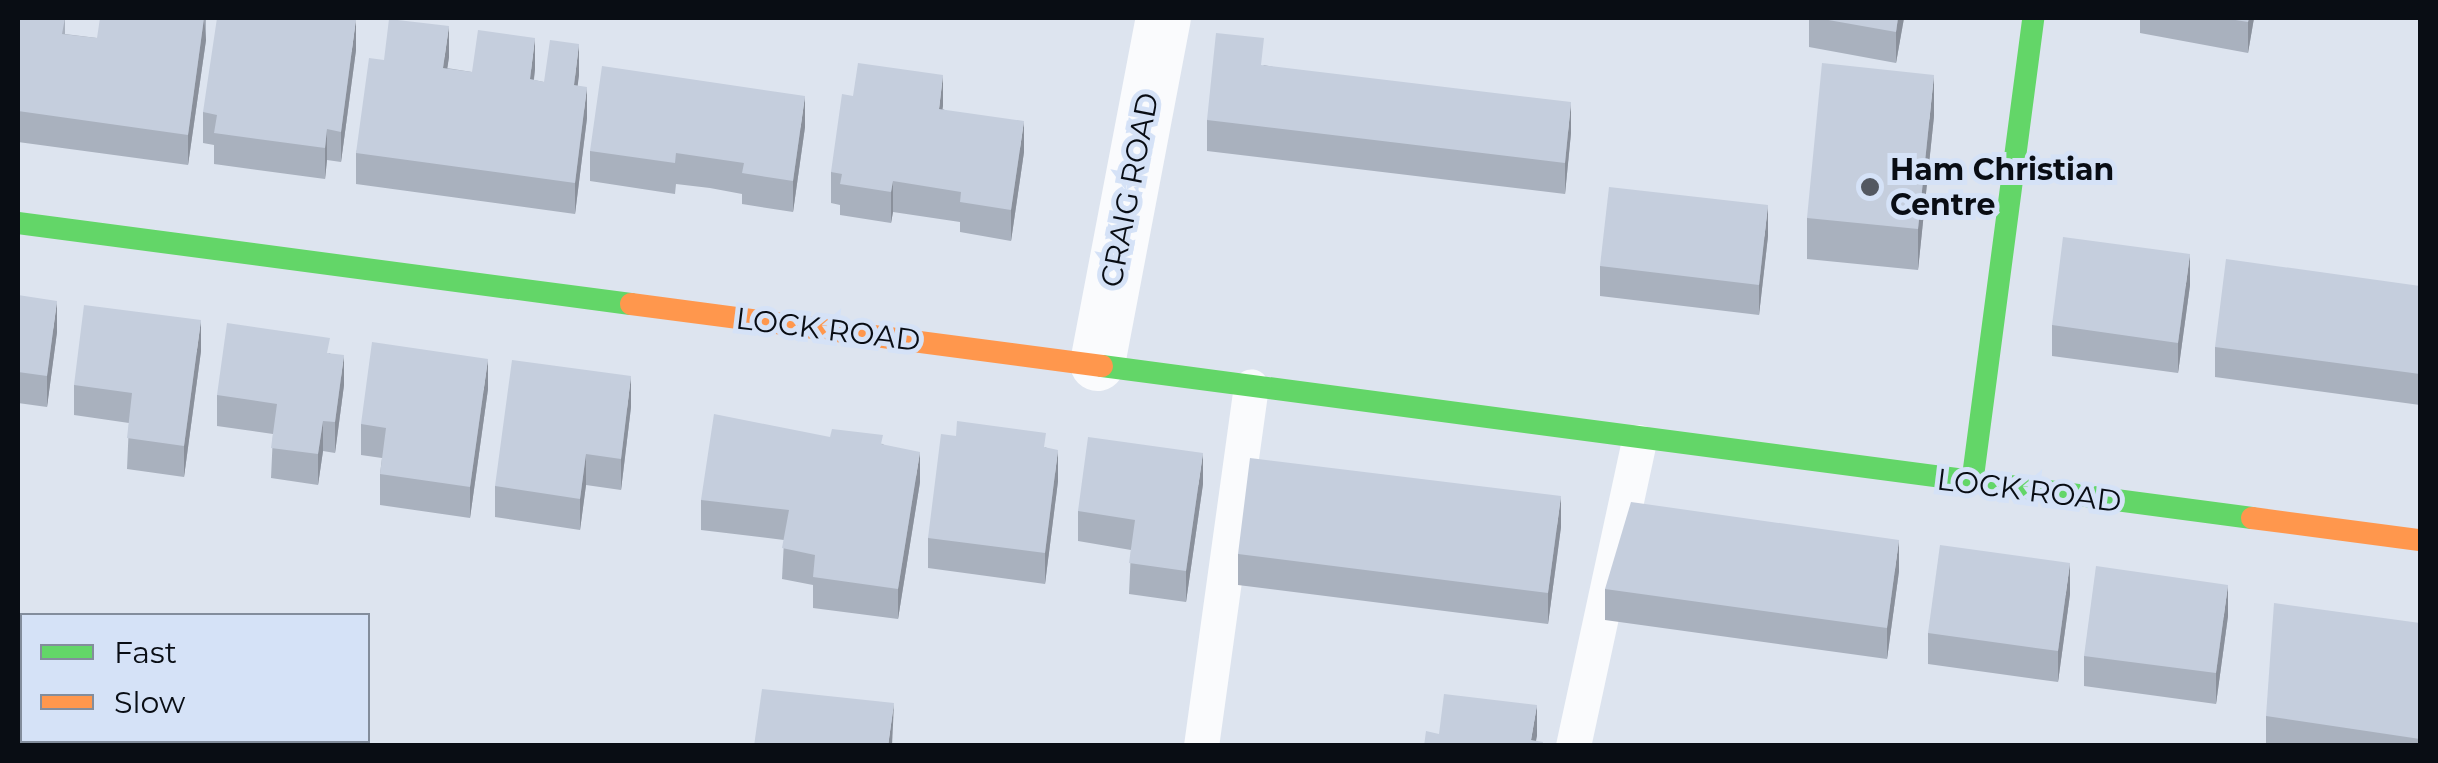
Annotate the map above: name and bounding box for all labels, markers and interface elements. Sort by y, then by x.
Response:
street label: CRAIG ROAD [1093,90,1167,290]
place label: Ham Christian Centre [1890,152,2114,222]
marker: Ham Christian Centre [1859,176,1881,198]
street label: LOCK ROAD [734,301,922,359]
street label: LOCK ROAD [1935,462,2123,520]
legend [20,613,370,743]
text: Fast [114,634,177,671]
text: Slow [114,684,185,721]

